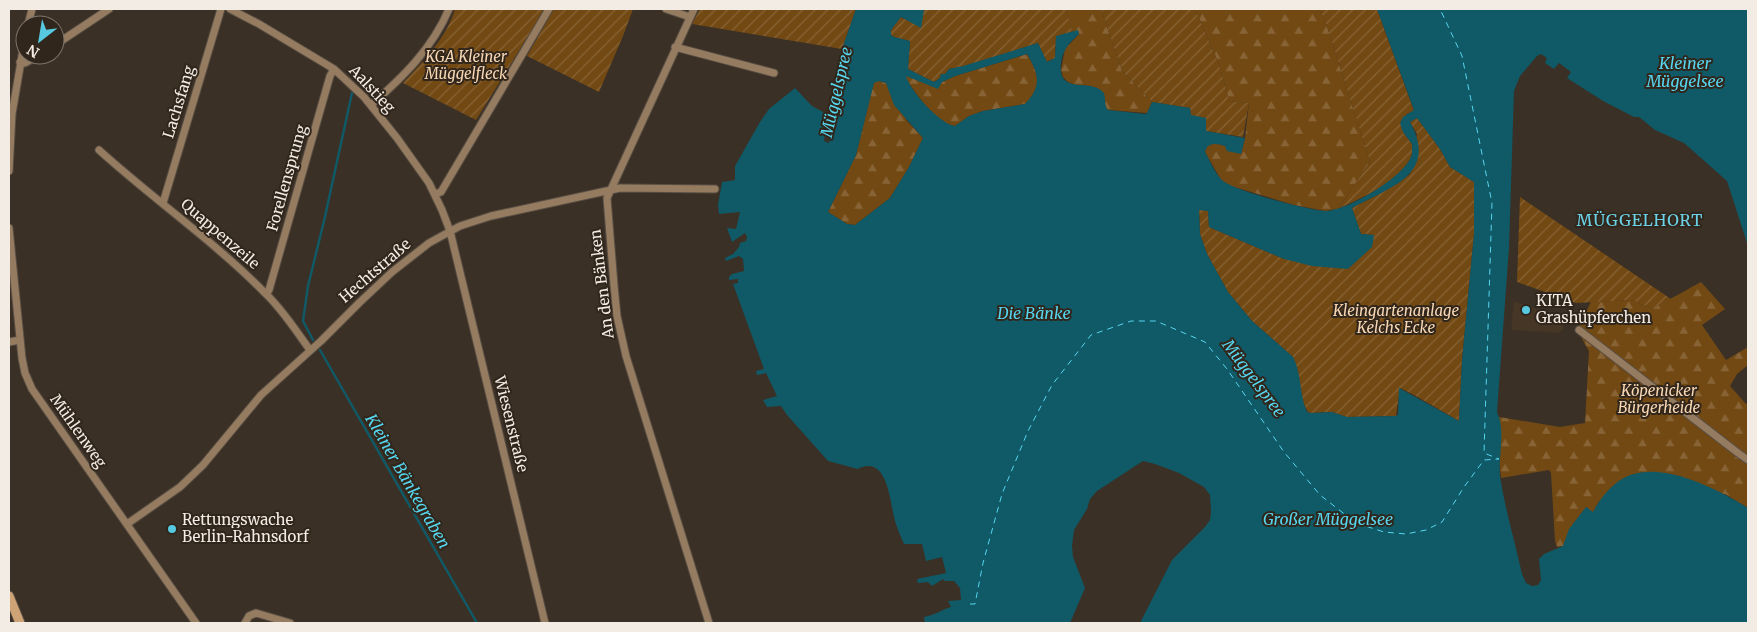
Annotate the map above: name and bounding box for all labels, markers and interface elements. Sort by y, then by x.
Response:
north arrow [15,15,65,65]
text: N [24,41,43,62]
water label: Müggelspree [816,45,856,140]
park label: KGA Kleiner Müggelfleck [424,47,508,83]
water label: Kleiner Müggelsee [1645,53,1724,91]
street label: Aalstieg [345,60,399,117]
street label: Lachsfang [158,63,199,140]
street label: Forellensprung [262,122,311,233]
street label: Quappenzeile [177,194,264,273]
district label: MÜGGELHORT [1576,210,1704,230]
street label: An den Bänken [585,228,618,341]
street label: Hechtstraße [335,234,414,307]
place label: KITA Grashüpferchen [1536,291,1651,327]
park label: Kleingartenanlage Kelchs Ecke [1332,301,1459,337]
water label: Die Bänke [996,303,1071,323]
marker: KITA Grashüpferchen [1520,304,1532,316]
water label: Müggelspree [1218,334,1290,421]
street label: Wiesenstraße [490,373,533,474]
park label: Köpenicker Bürgerheide [1618,381,1701,417]
street label: Mühlenweg [46,390,111,471]
water label: Kleiner Bänkegraben [361,409,455,552]
water label: Großer Müggelsee [1263,509,1393,529]
place label: Rettungswache Berlin-Rahnsdorf [182,510,310,546]
marker: Rettungswache Berlin-Rahnsdorf [166,523,178,535]

